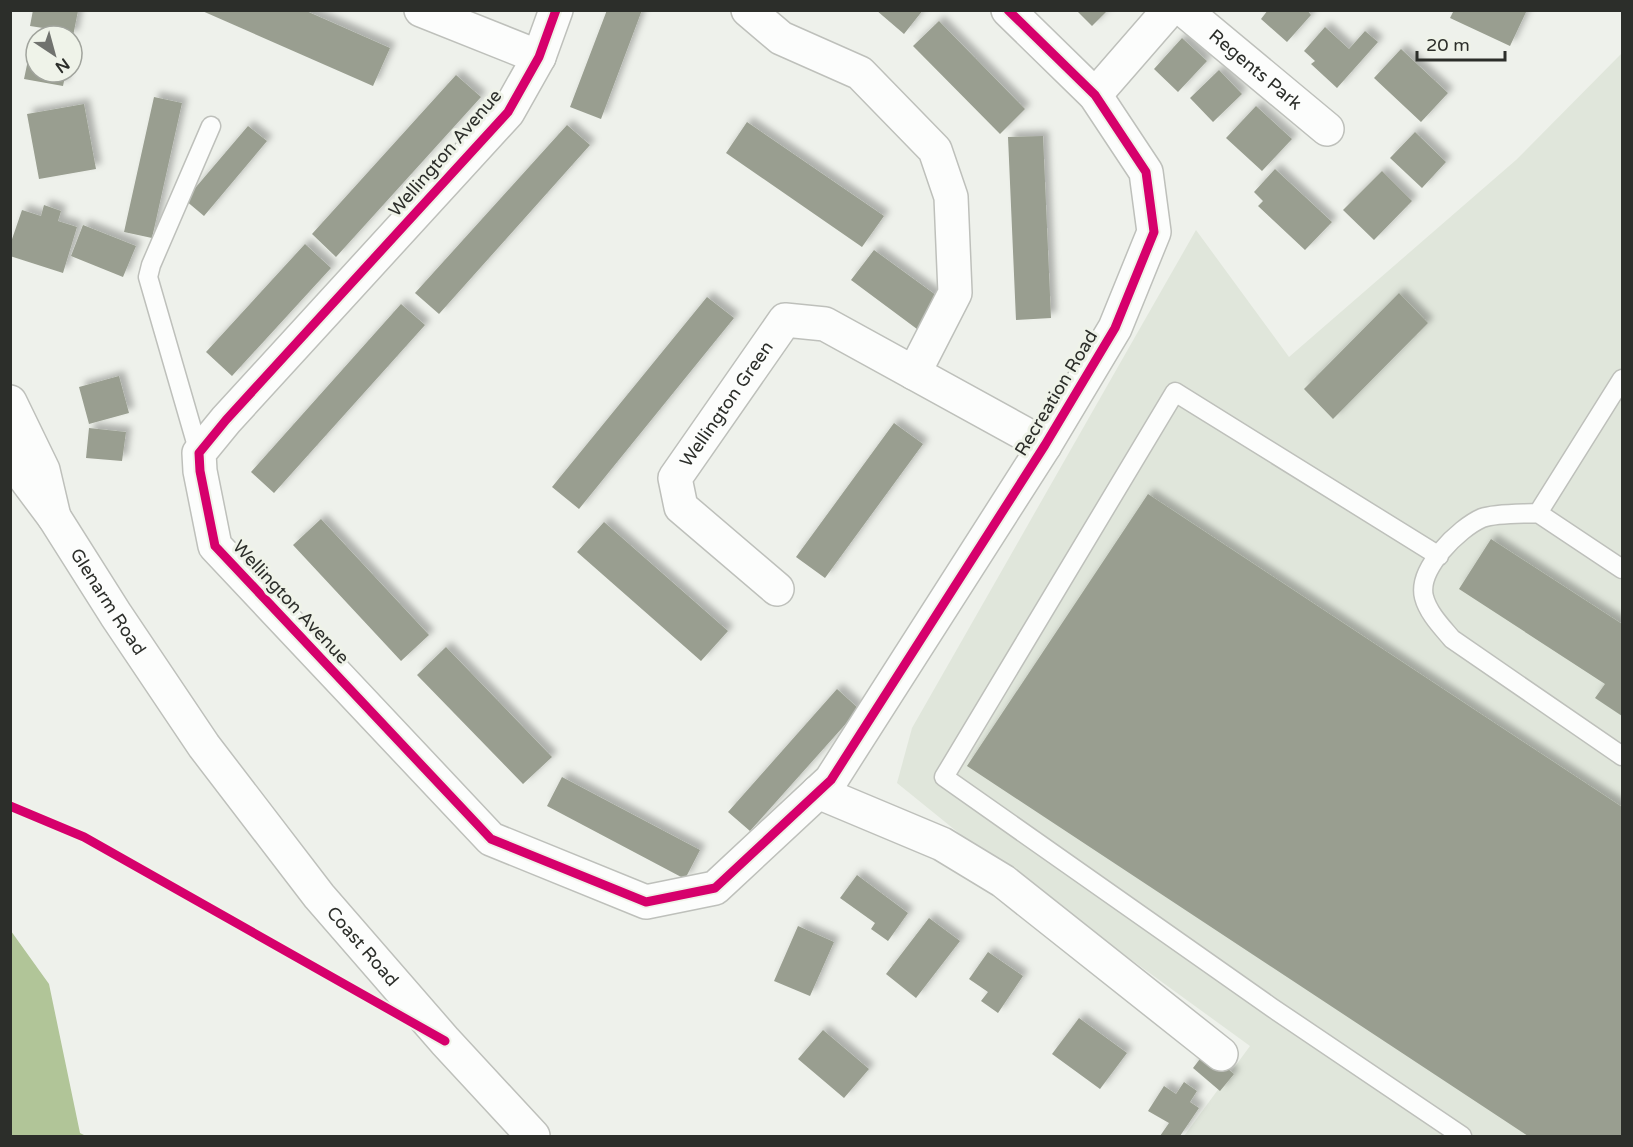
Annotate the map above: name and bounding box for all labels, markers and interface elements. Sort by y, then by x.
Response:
north arrow [24,24,84,84]
scale bar [1417,24,1506,62]
street label: Regents Park [1205,25,1306,115]
text: 20 m [1426,34,1470,56]
text: N [51,53,73,77]
street label: Wellington Avenue [384,85,506,221]
street label: Recreation Road [1010,326,1102,460]
street label: Wellington Green [675,337,778,471]
street label: Wellington Avenue [228,536,354,668]
street label: Glenarm Road [66,544,151,659]
street label: Coast Road [322,902,403,991]

